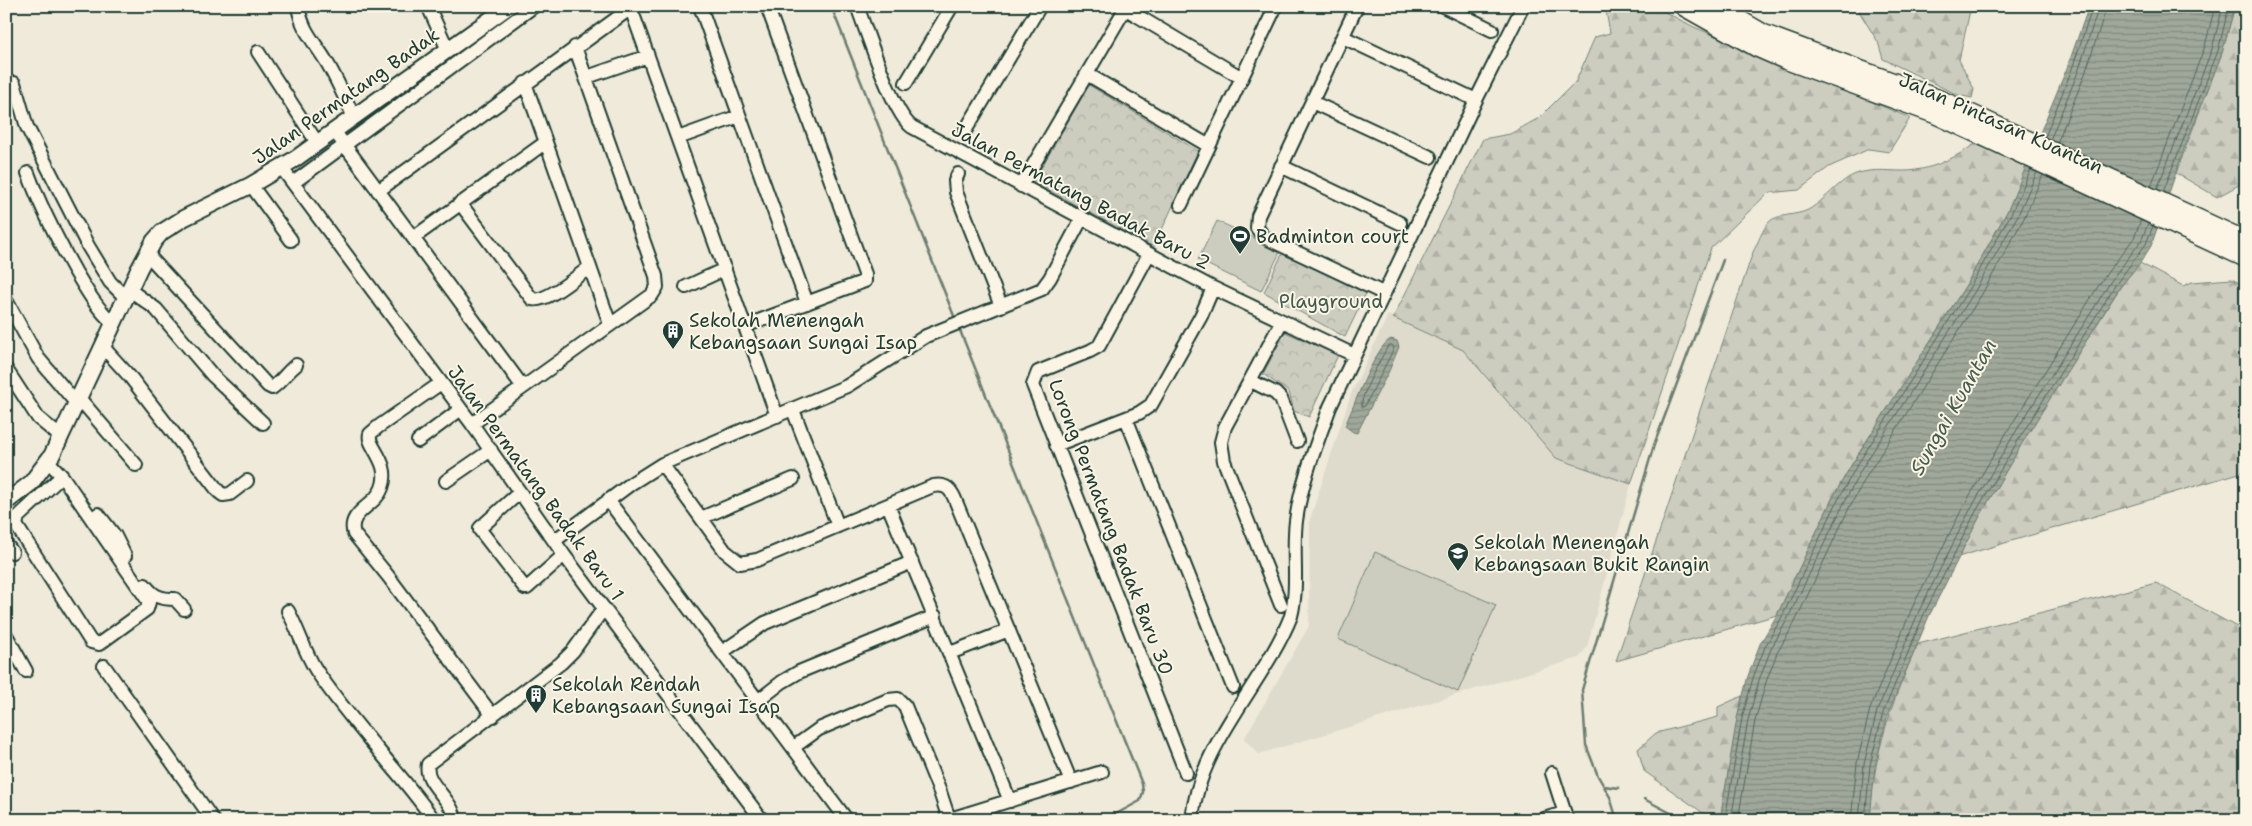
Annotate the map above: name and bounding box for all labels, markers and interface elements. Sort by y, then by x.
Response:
street label: Jalan Permatang Badak [248,22,444,170]
street label: Jalan Pintasan Kuantan [1895,67,2107,179]
street label: Jalan Permatang Badak Baru 2 [947,117,1215,275]
sports icon: Badminton court [1228,224,1252,255]
place label: Badminton court [1256,224,1409,249]
park label: Playground [1279,289,1383,314]
place label: Sekolah Menengah Kebangsaan Sungai Isap [689,308,917,355]
building icon: Sekolah Menengah Kebangsaan Sungai Isap [661,319,685,350]
water label: Sungai Kuantan [1904,334,2002,480]
street label: Jalan Permatang Badak Baru 1 [442,360,630,606]
street label: Lorong Permatang Badak Baru 30 [1043,375,1179,679]
place label: Sekolah Menengah Kebangsaan Bukit Rangin [1474,530,1709,577]
school or university icon: Sekolah Menengah Kebangsaan Bukit Rangin [1446,541,1470,572]
place label: Sekolah Rendah Kebangsaan Sungai Isap [552,672,780,719]
building icon: Sekolah Rendah Kebangsaan Sungai Isap [524,683,548,714]

